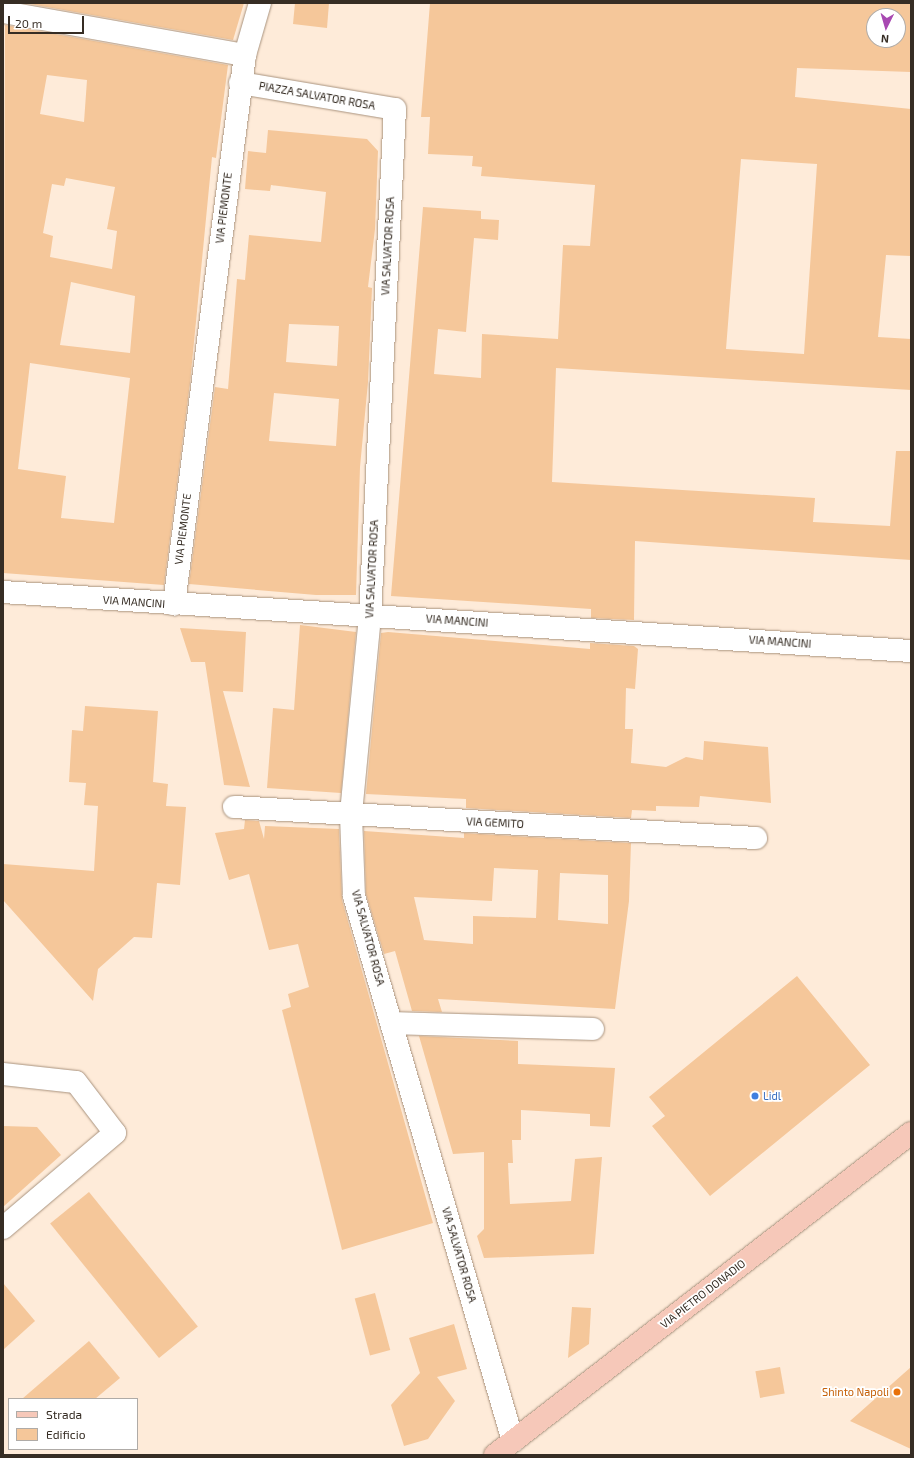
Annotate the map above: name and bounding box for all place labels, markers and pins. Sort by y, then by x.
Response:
place label: Lidl [763,1089,781,1103]
marker: Lidl [750,1091,760,1101]
place label: Shinto Napoli [822,1385,889,1399]
marker: Shinto Napoli [892,1387,902,1397]

